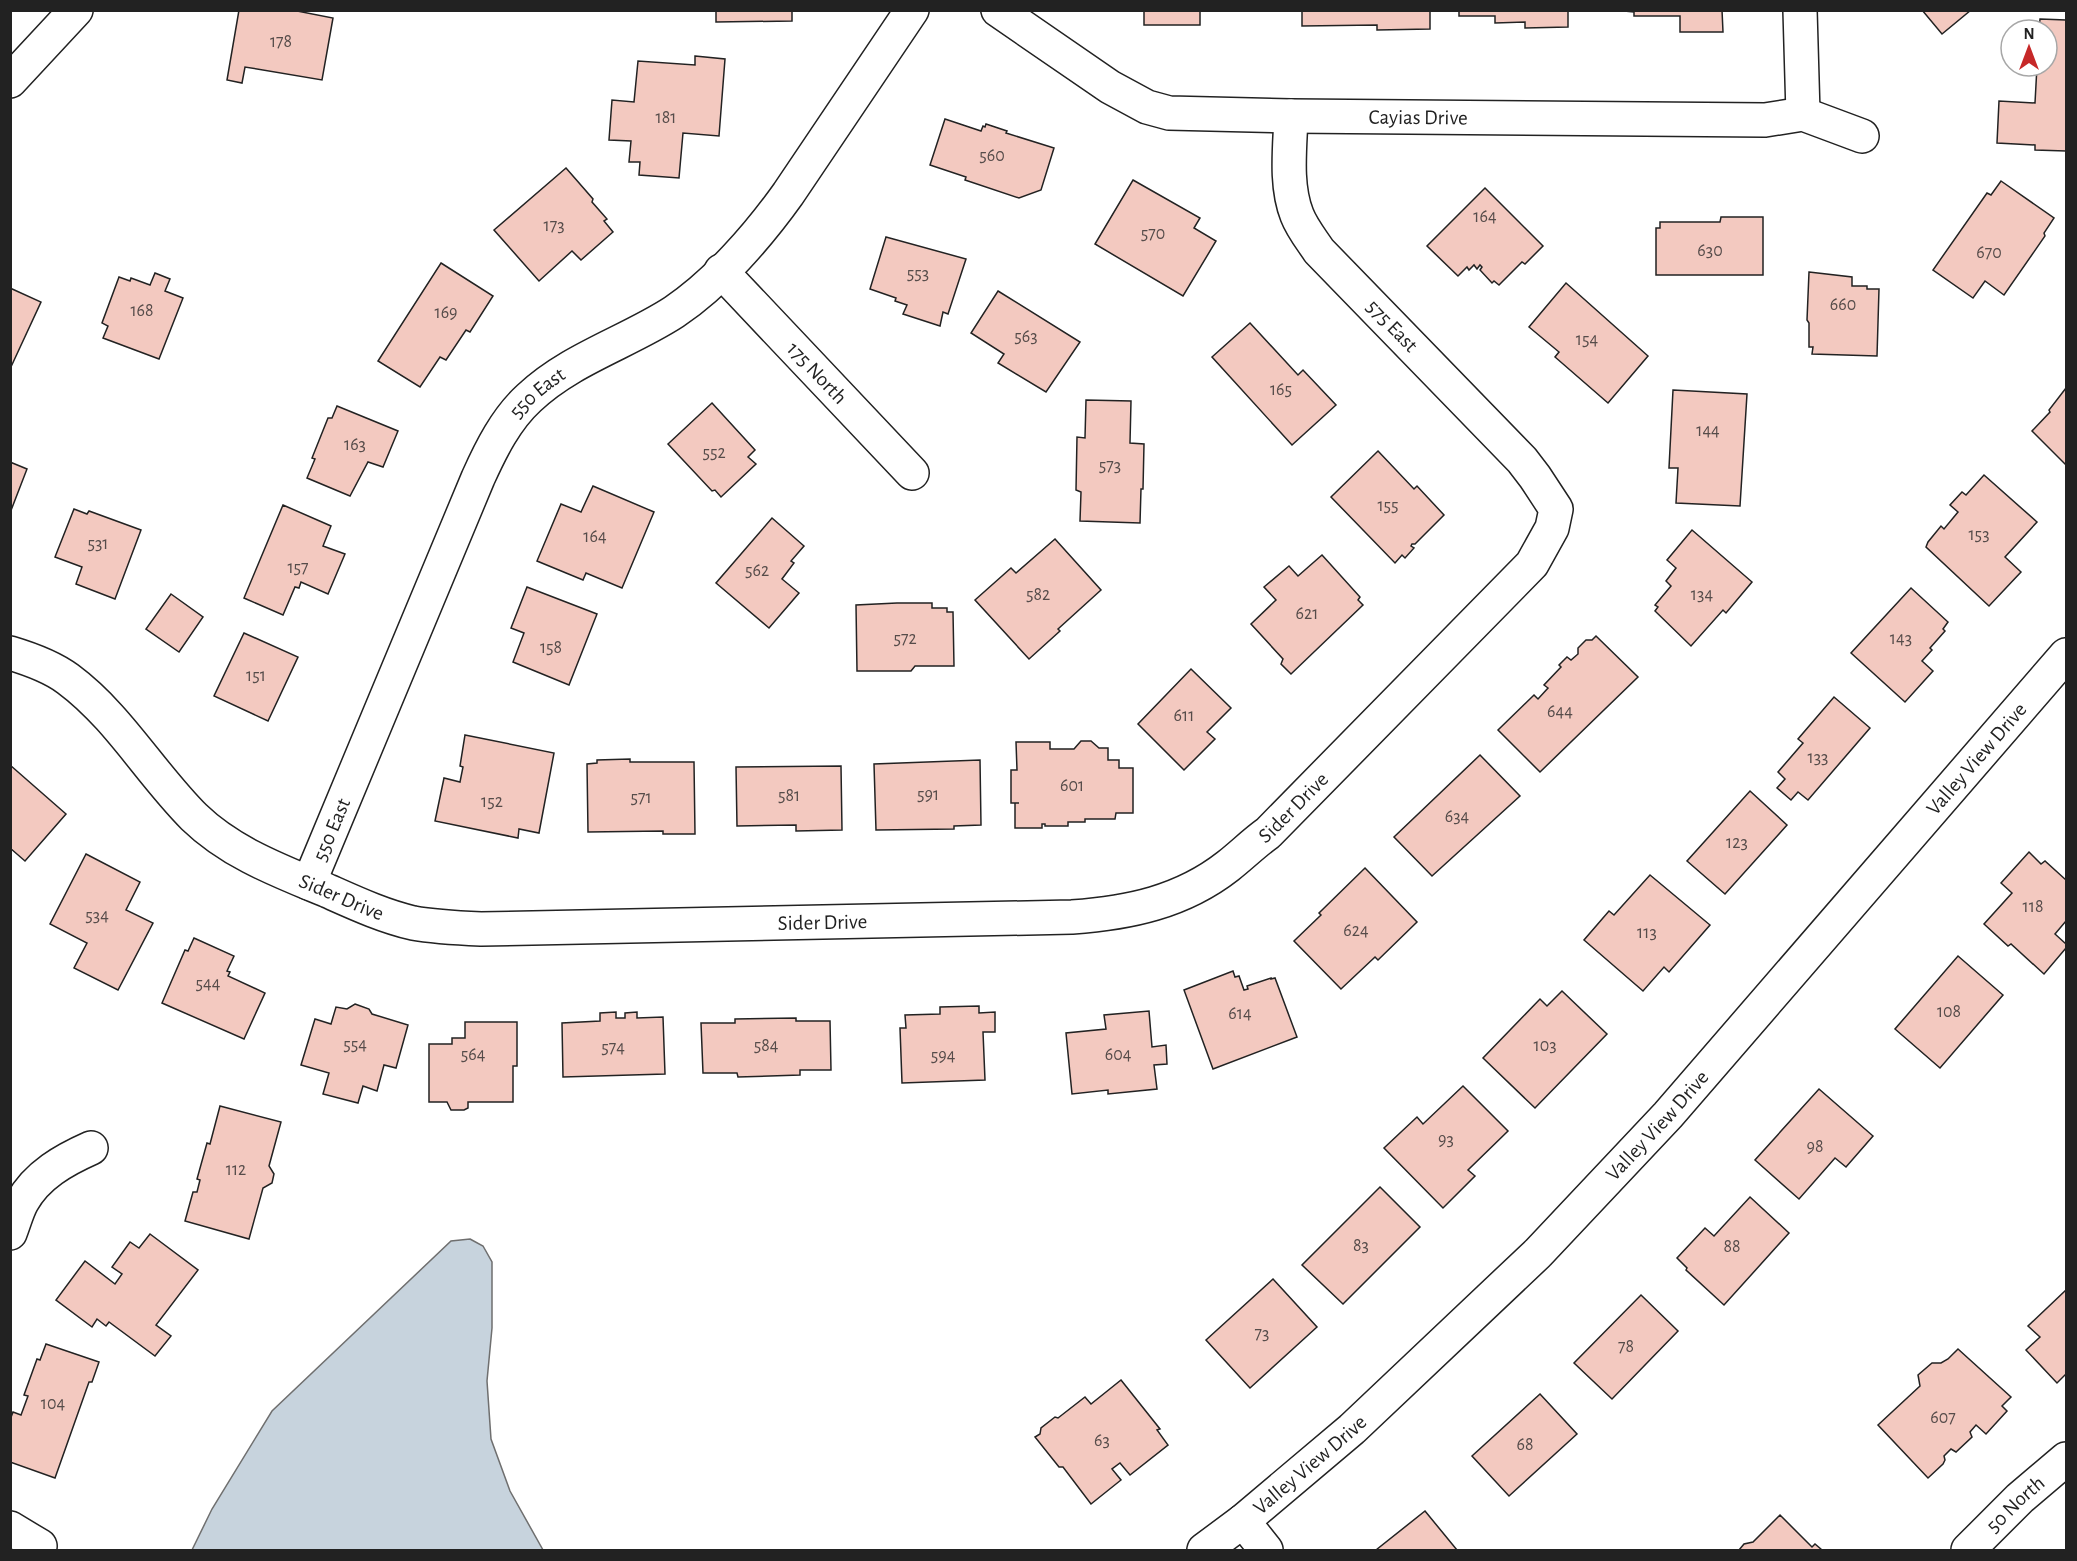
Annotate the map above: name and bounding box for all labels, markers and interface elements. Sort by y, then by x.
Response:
north arrow [1999,18,2059,78]
text: N [2023,26,2035,42]
house number: 178 [270,33,292,51]
street label: Cayias Drive [1369,106,1468,128]
house number: 181 [656,109,676,127]
house number: 560 [979,147,1005,165]
house number: 164 [1473,208,1497,226]
house number: 173 [543,217,565,235]
house number: 570 [1141,225,1165,243]
house number: 630 [1697,242,1723,260]
house number: 670 [1976,244,2002,262]
house number: 553 [907,265,929,283]
street label: 575 East [1362,296,1422,356]
house number: 660 [1830,296,1856,314]
house number: 168 [130,302,154,320]
house number: 169 [434,304,458,322]
house number: 563 [1014,328,1038,346]
house number: 154 [1576,331,1599,349]
street label: 175 North [783,338,851,408]
street label: 550 East [505,363,569,422]
house number: 165 [1270,381,1292,399]
house number: 144 [1696,422,1720,440]
house number: 163 [344,436,366,454]
house number: 552 [702,444,726,462]
house number: 573 [1099,457,1121,475]
house number: 155 [1377,497,1399,515]
house number: 153 [1968,526,1990,544]
house number: 164 [583,528,607,546]
house number: 531 [87,535,109,553]
house number: 157 [287,559,309,577]
house number: 562 [745,562,769,580]
house number: 582 [1026,586,1050,604]
house number: 134 [1691,586,1713,604]
house number: 621 [1296,605,1318,623]
house number: 572 [893,630,917,648]
house number: 143 [1890,630,1912,648]
house number: 158 [540,639,562,657]
house number: 151 [246,667,266,685]
street label: Valley View Drive [1922,699,2030,819]
house number: 644 [1547,703,1573,721]
house number: 611 [1174,707,1194,725]
house number: 133 [1807,749,1829,767]
street label: Sider Drive [1255,768,1332,847]
house number: 601 [1060,777,1084,795]
house number: 591 [917,786,939,804]
house number: 581 [778,787,800,805]
house number: 571 [630,789,652,807]
house number: 152 [481,793,503,811]
street label: 550 East [309,795,354,864]
house number: 634 [1445,808,1470,826]
house number: 123 [1726,834,1748,852]
street label: Sider Drive [296,870,387,924]
house number: 118 [2023,898,2043,916]
house number: 534 [85,907,109,925]
street label: Sider Drive [777,911,867,933]
house number: 624 [1343,922,1369,940]
house number: 113 [1637,924,1657,942]
house number: 544 [196,975,221,993]
house number: 108 [1937,1003,1961,1021]
house number: 614 [1228,1005,1252,1023]
house number: 554 [343,1036,367,1054]
house number: 584 [754,1037,779,1055]
house number: 103 [1533,1037,1557,1055]
house number: 574 [601,1039,625,1057]
house number: 564 [461,1046,486,1064]
house number: 604 [1105,1046,1132,1064]
house number: 594 [931,1047,956,1065]
street label: Valley View Drive [1602,1066,1712,1184]
house number: 93 [1438,1131,1454,1149]
house number: 98 [1807,1138,1824,1156]
house number: 112 [226,1161,246,1179]
house number: 83 [1353,1237,1369,1255]
house number: 88 [1723,1238,1741,1256]
house number: 73 [1255,1325,1269,1343]
house number: 78 [1618,1338,1634,1356]
house number: 104 [41,1395,66,1413]
house number: 607 [1930,1409,1956,1427]
street label: Valley View Drive [1249,1411,1370,1518]
house number: 63 [1094,1432,1110,1450]
house number: 68 [1517,1436,1534,1454]
street label: 50 North [1982,1472,2048,1536]

